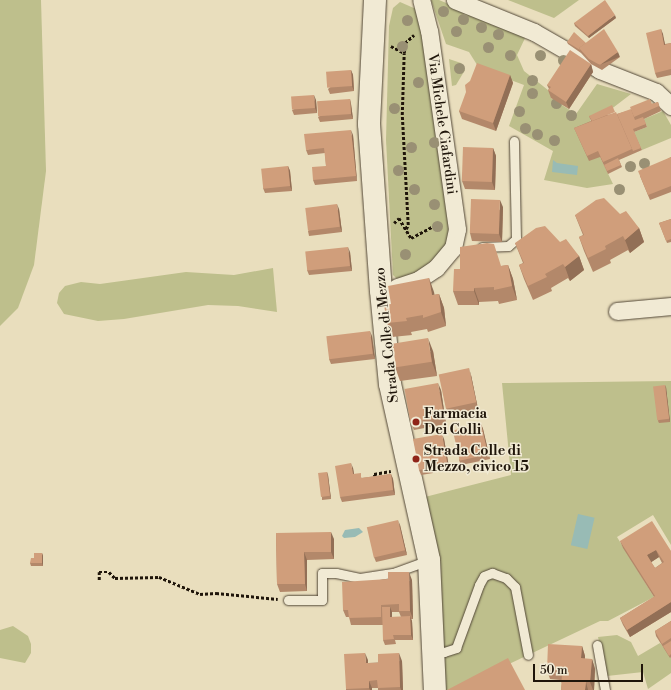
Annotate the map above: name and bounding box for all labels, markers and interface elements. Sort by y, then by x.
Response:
street label: Via Michele Ciafardini [424,52,460,196]
street label: Strada Colle di Mezzo [372,267,402,403]
place label: Farmacia Dei Colli [424,406,487,438]
marker: Farmacia Dei Colli [411,417,421,427]
place label: Strada Colle di Mezzo, civico 15 [424,443,529,476]
marker: Strada Colle di Mezzo, civico 15 [411,454,421,464]
scale bar [535,656,645,682]
text: 50 m [540,663,568,678]

